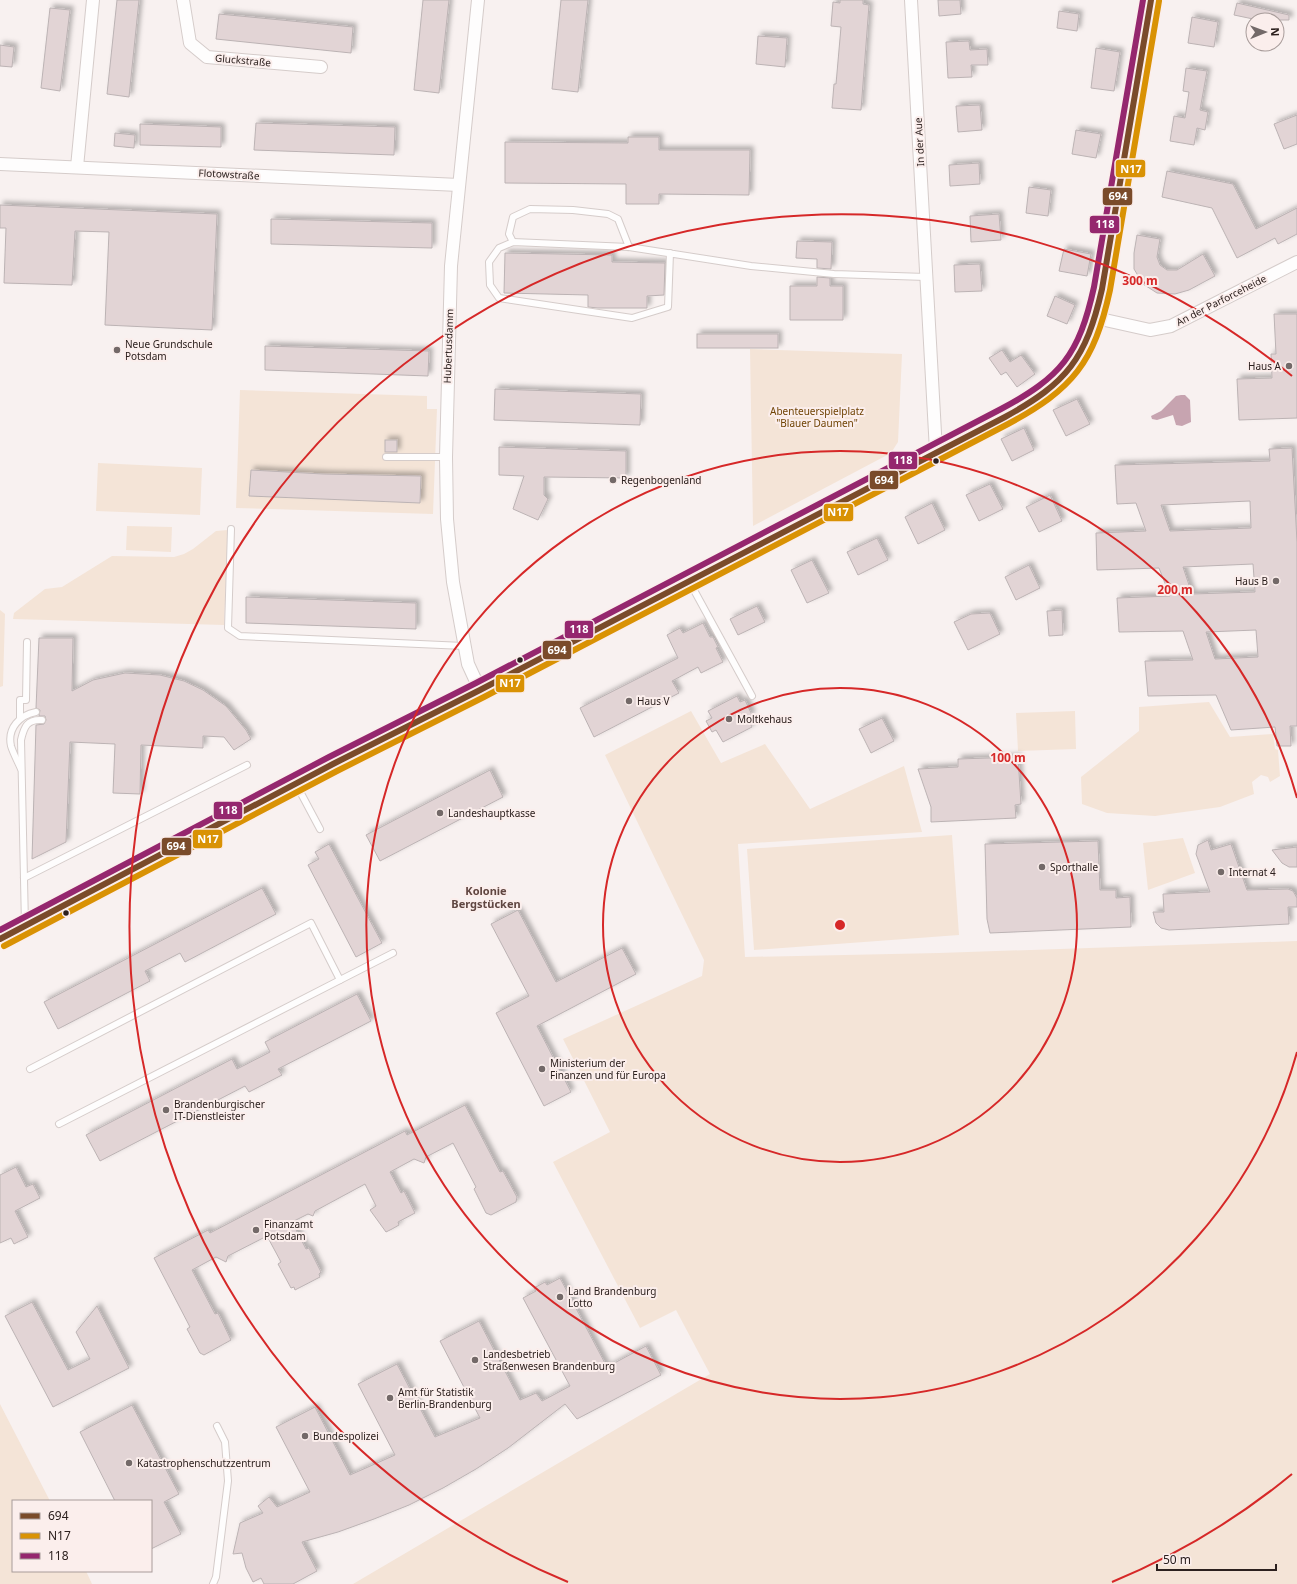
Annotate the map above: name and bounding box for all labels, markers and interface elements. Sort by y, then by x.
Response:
north arrow [1245,12,1285,52]
text: N [1268,27,1283,36]
street label: Gluckstraße [214,51,272,69]
street label: In der Aue [911,117,927,167]
line badge: N17 [1115,159,1146,178]
text: N17 [1120,161,1142,176]
street label: Flotowstraße [198,165,260,183]
line badge: 694 [1102,187,1133,206]
text: 694 [1109,188,1128,203]
line badge: 118 [1089,215,1120,234]
text: 118 [1096,216,1114,231]
street label: An der Parforceheide [1173,271,1269,329]
text: 300 m [1122,272,1158,289]
street label: Hubertusdamm [440,308,456,384]
place label: Neue Grundschule Potsdam [125,337,213,363]
marker: Neue Grundschule Potsdam [112,345,122,355]
place label: Haus A [1248,359,1282,373]
marker: Haus A [1284,361,1294,371]
park label: Abenteuerspielplatz "Blauer Daumen" [770,404,864,430]
line badge: 118 [888,451,918,470]
text: 118 [894,452,912,467]
unlabelled marker [931,456,941,466]
line badge: 694 [869,470,899,490]
text: 694 [875,472,894,487]
place label: Regenbogenland [621,473,702,487]
marker: Regenbogenland [608,475,618,485]
line badge: N17 [823,503,854,522]
text: N17 [827,504,849,519]
place label: Haus B [1235,574,1268,588]
marker: Haus B [1271,576,1281,586]
text: 200 m [1157,581,1193,598]
line badge: 118 [564,620,594,639]
text: 118 [570,621,588,636]
line badge: 694 [542,640,572,660]
text: 694 [548,642,567,657]
unlabelled marker [515,655,525,665]
line badge: N17 [495,674,525,693]
text: N17 [499,675,521,690]
place label: Haus V [637,694,670,708]
marker: Haus V [624,696,634,706]
place label: Moltkehaus [737,712,792,726]
marker: Moltkehaus [724,714,734,724]
text: 100 m [990,749,1026,766]
line badge: 118 [213,801,243,820]
text: 118 [219,802,237,817]
place label: Landeshauptkasse [448,806,536,820]
marker: Landeshauptkasse [435,808,445,818]
line badge: N17 [192,829,223,849]
text: N17 [197,831,219,846]
line badge: 694 [161,837,192,856]
text: 694 [167,838,186,853]
place label: Sporthalle [1050,860,1098,874]
marker: Sporthalle [1037,862,1047,872]
place label: Internat 4 [1229,865,1276,879]
marker: Internat 4 [1216,867,1226,877]
district label: Kolonie Bergstücken [451,883,521,911]
unlabelled marker [61,908,71,918]
centre of rings [833,918,847,932]
place label: Ministerium der Finanzen und für Europa [550,1056,666,1082]
marker: Ministerium der Finanzen und für Europa [537,1064,547,1074]
place label: Brandenburgischer IT-Dienstleister [174,1097,265,1123]
marker: Brandenburgischer IT-Dienstleister [161,1105,171,1115]
place label: Finanzamt Potsdam [264,1217,313,1243]
marker: Finanzamt Potsdam [251,1225,261,1235]
place label: Land Brandenburg Lotto [568,1284,656,1310]
marker: Land Brandenburg Lotto [555,1292,565,1302]
place label: Landesbetrieb Straßenwesen Brandenburg [483,1347,615,1373]
marker: Landesbetrieb Straßenwesen Brandenburg [470,1355,480,1365]
place label: Amt für Statistik Berlin-Brandenburg [398,1385,492,1411]
marker: Amt für Statistik Berlin-Brandenburg [385,1393,395,1403]
place label: Bundespolizei [313,1429,379,1443]
marker: Bundespolizei [300,1431,310,1441]
place label: Katastrophenschutzzentrum [137,1456,271,1470]
marker: Katastrophenschutzzentrum [124,1458,134,1468]
legend [12,1500,152,1572]
text: 694 [48,1507,69,1524]
text: N17 [48,1527,71,1544]
scale bar [1157,1546,1276,1572]
text: 118 [48,1547,69,1564]
text: 50 m [1163,1551,1191,1568]

